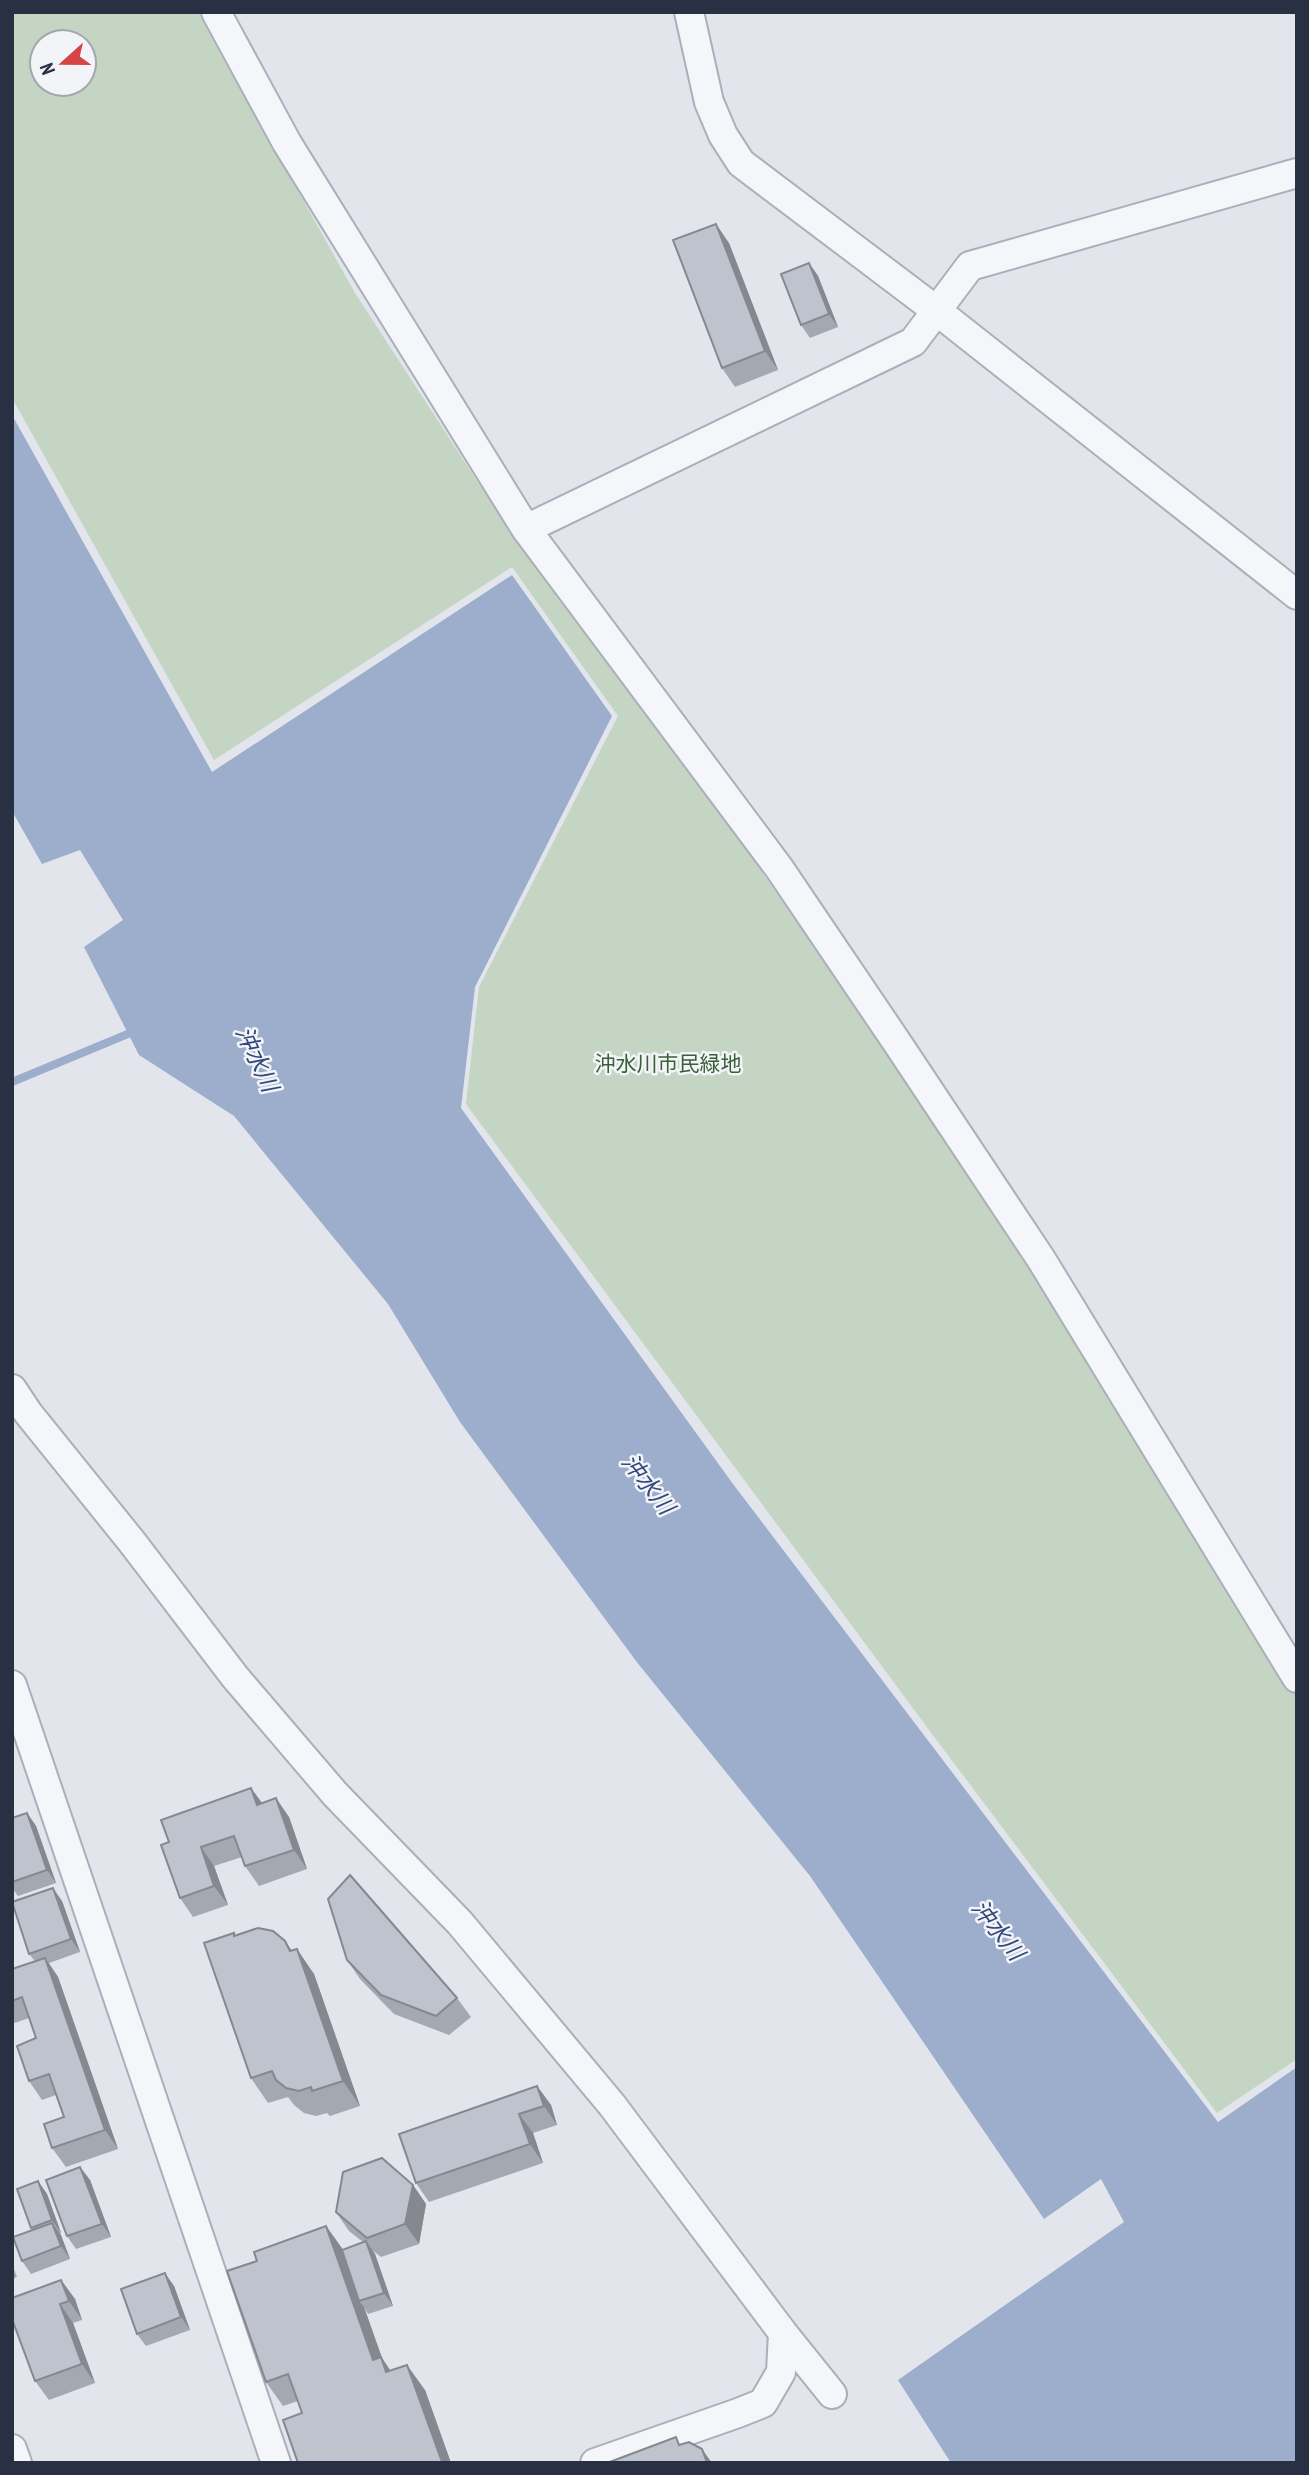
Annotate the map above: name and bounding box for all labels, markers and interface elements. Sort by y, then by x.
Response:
north arrow [28,28,98,98]
text: N [34,60,60,78]
water label: 沖水川 [230,1021,286,1099]
park label: 沖水川市民緑地 [595,1050,742,1077]
water label: 沖水川 [616,1448,683,1522]
water label: 沖水川 [966,1894,1033,1968]

